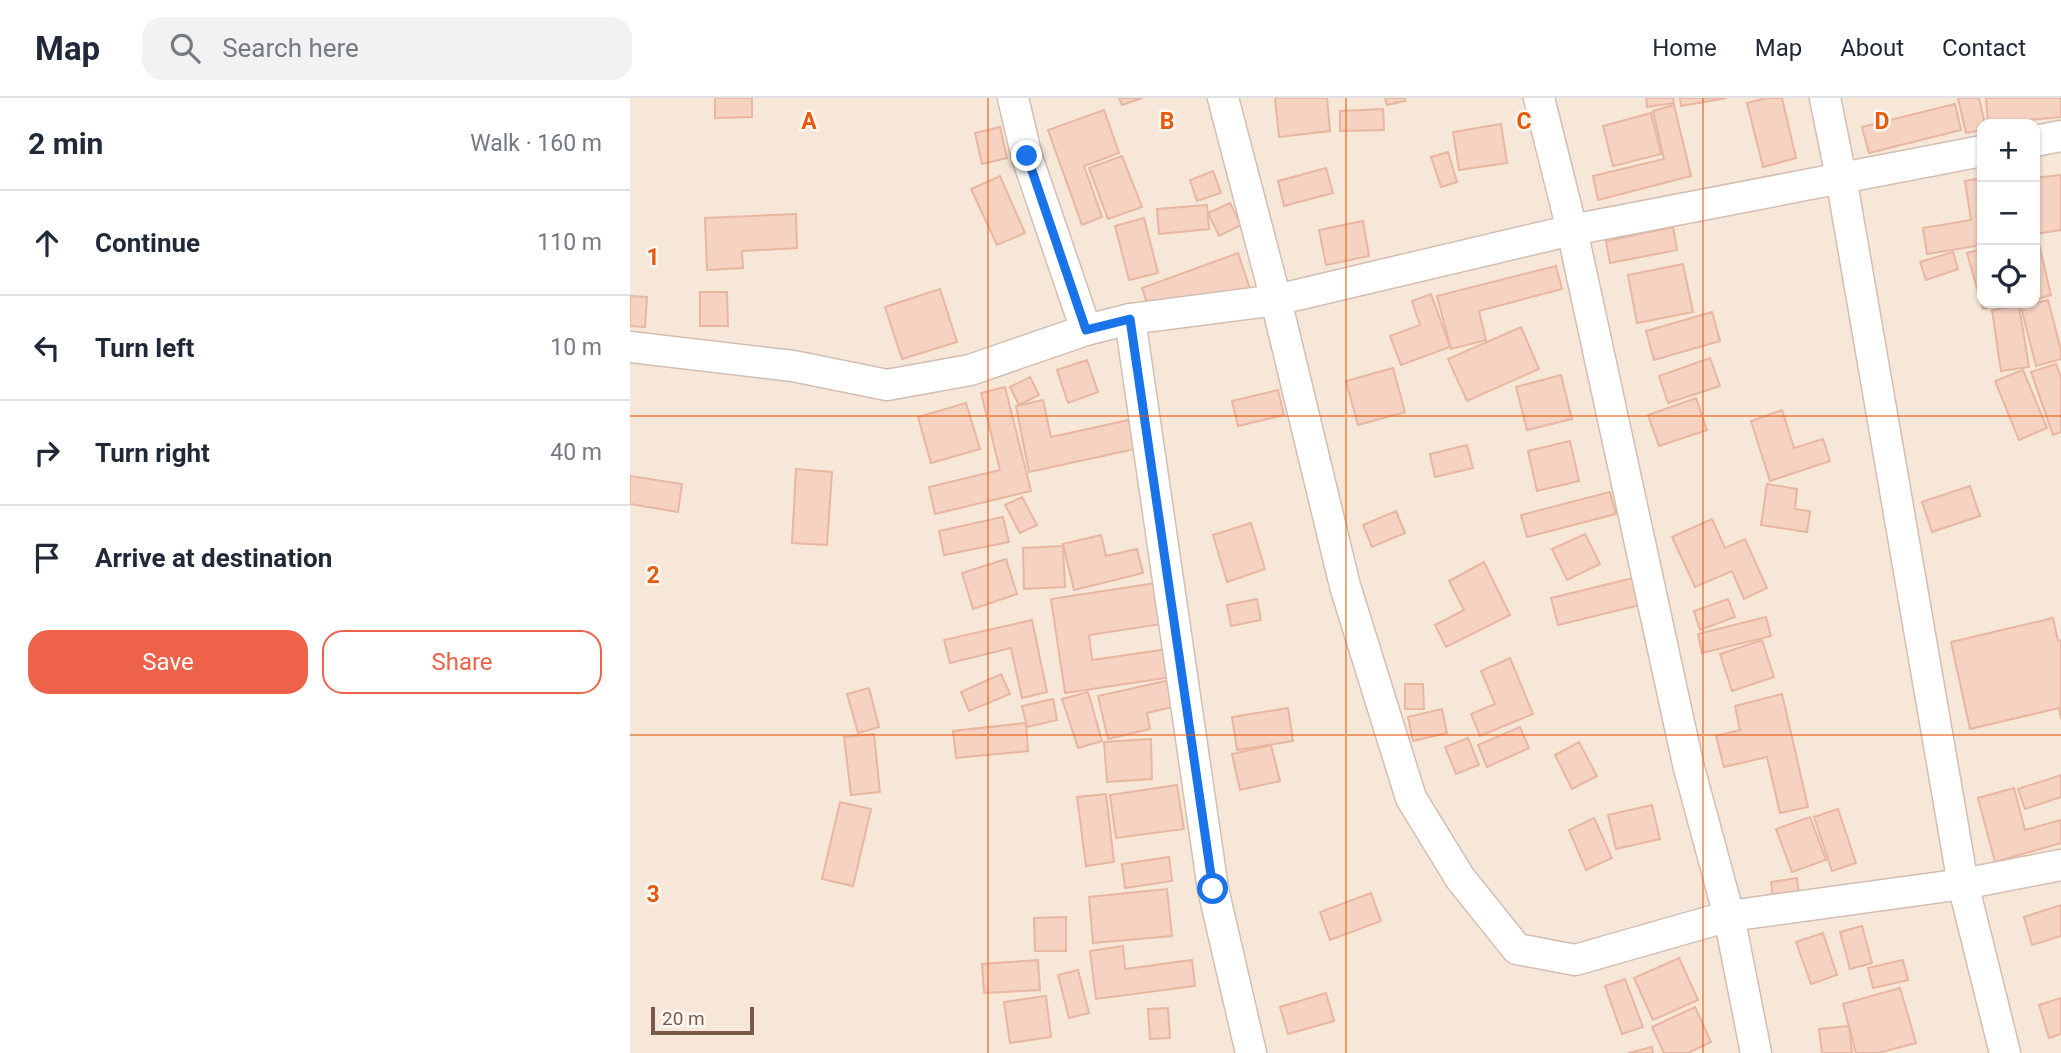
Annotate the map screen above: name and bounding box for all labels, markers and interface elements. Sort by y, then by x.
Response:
search box [142,17,632,80]
text: Map [35,29,100,68]
icon: search [166,29,204,67]
text: Search here [222,33,359,63]
text: Home [1652,34,1717,62]
text: Map [1755,34,1802,62]
text: About [1840,34,1904,62]
text: Contact [1942,34,2026,62]
text: A [801,108,817,135]
text: B [1160,108,1174,135]
text: C [1516,108,1532,135]
text: D [1875,108,1889,135]
map controls [1977,119,2040,308]
button: + [1977,119,2040,182]
text: 2 min [28,126,103,161]
text: Walk · 160 m [470,130,602,157]
route end [1011,140,1042,171]
button: − [1977,182,2040,245]
icon: ahead [28,224,66,262]
text: Continue [95,228,200,258]
text: 110 m [537,229,602,256]
text: 1 [646,244,660,271]
button: locate [1977,245,2040,308]
icon: left [28,329,66,367]
text: Turn left [95,333,194,363]
text: 10 m [550,334,602,361]
icon: right [28,434,66,472]
text: Turn right [95,438,210,468]
text: 40 m [550,439,602,466]
icon: arrive [28,539,66,577]
text: Arrive at destination [95,543,332,573]
text: 2 [646,562,660,589]
button: Save [28,630,308,694]
button: Share [322,630,602,694]
route start [1197,873,1228,904]
text: 3 [646,881,660,908]
scale bar [651,1004,754,1036]
text: 20 m [662,1007,705,1030]

